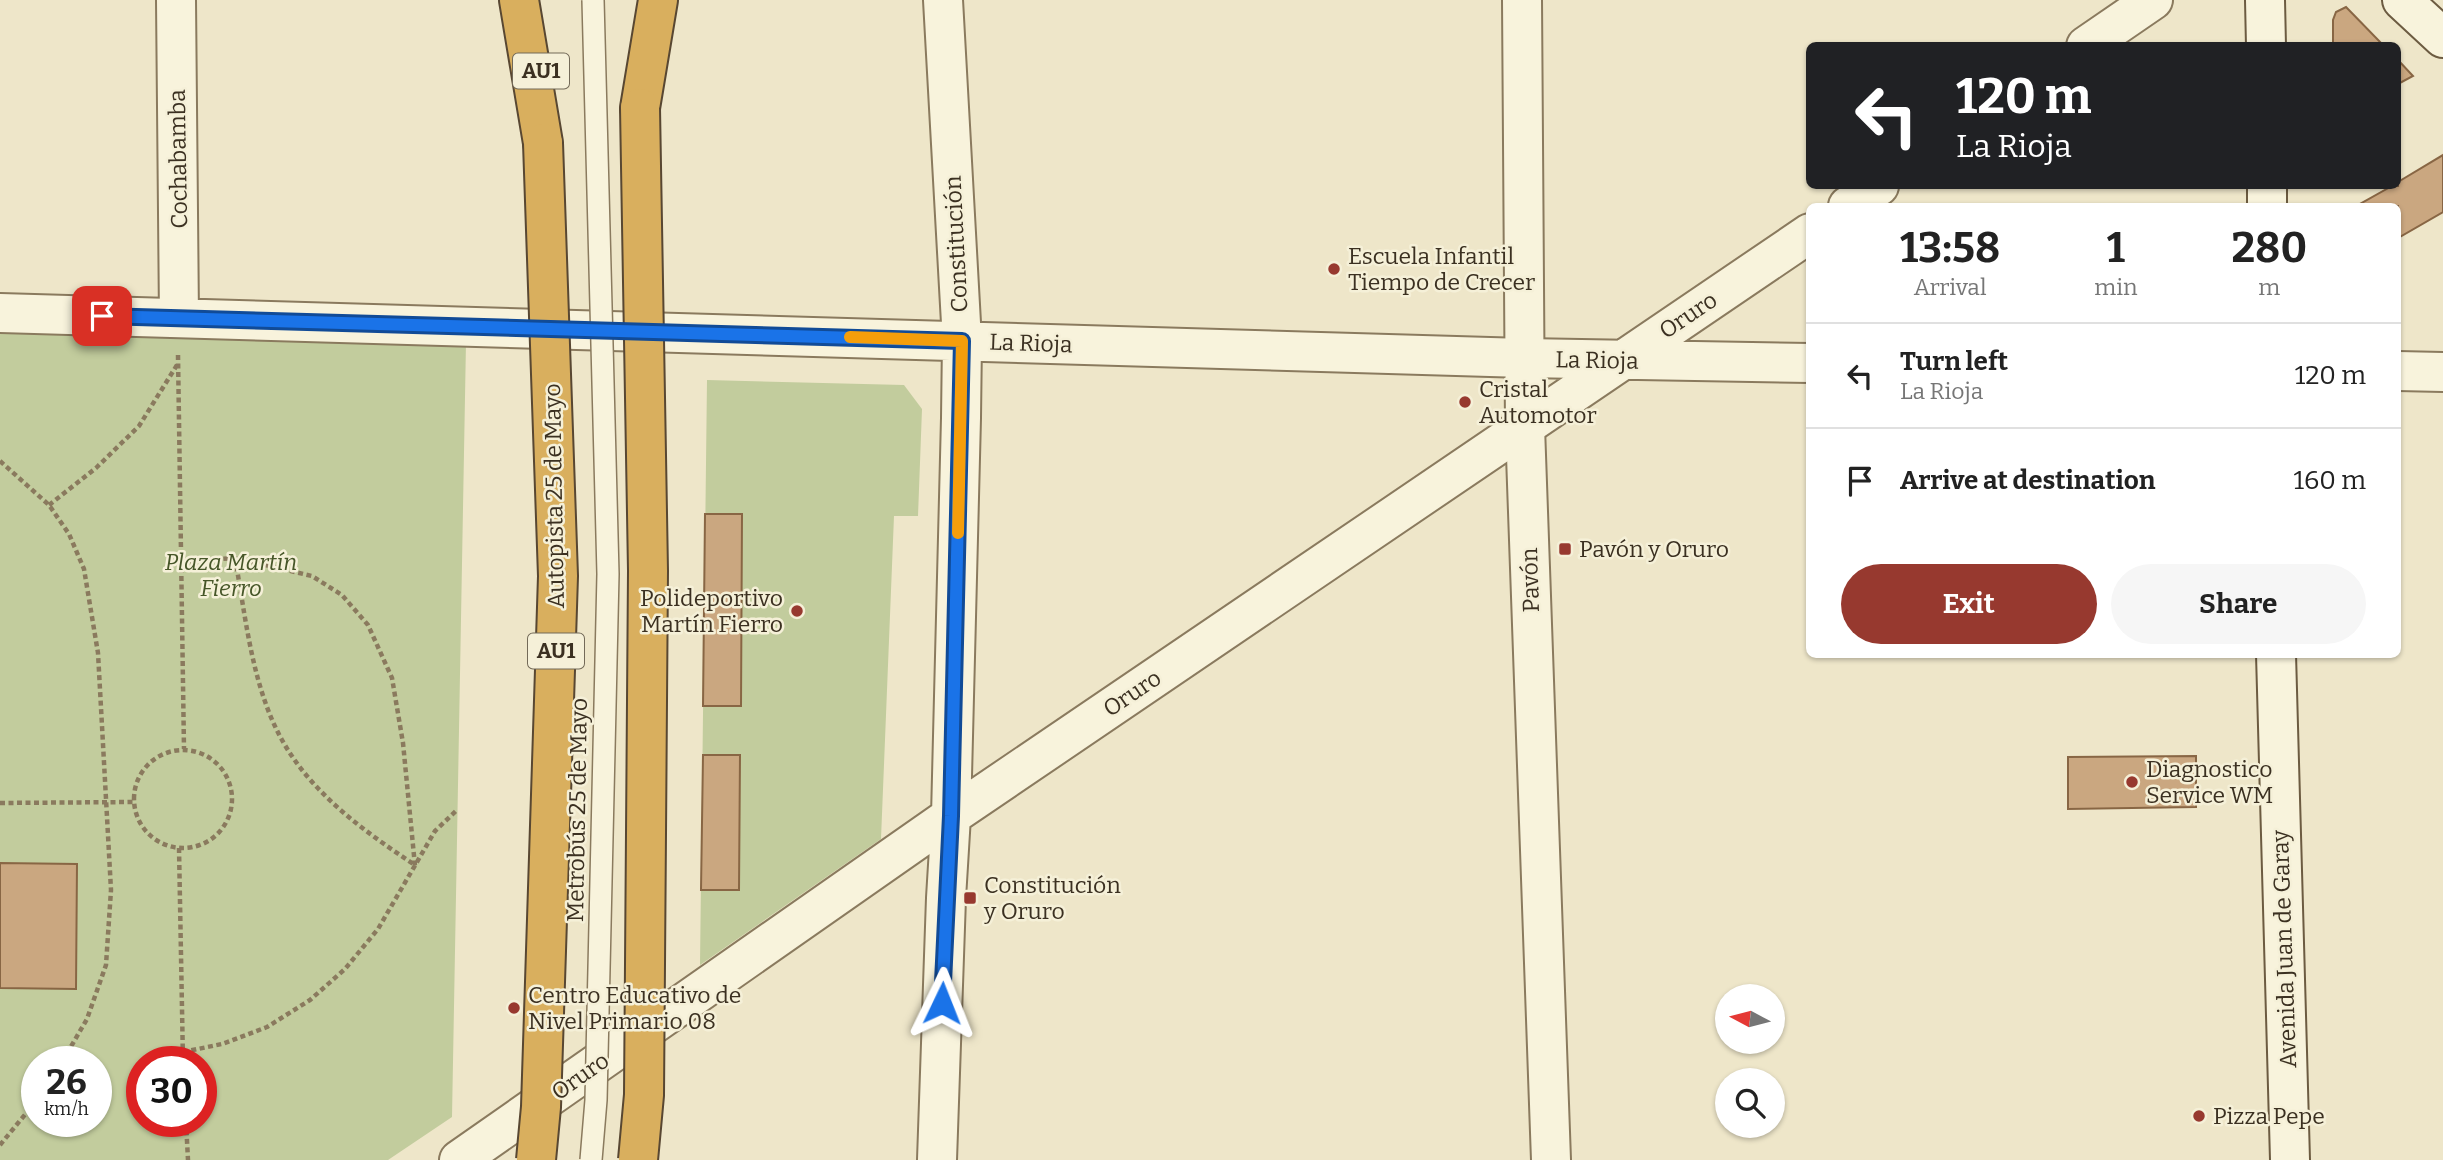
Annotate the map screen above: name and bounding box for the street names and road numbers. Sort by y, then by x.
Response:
road number: AU1 [513,54,569,88]
street label: Cochabamba [163,89,193,229]
street label: Constitución [938,174,974,313]
street label: Oruro [1654,286,1722,344]
street label: La Rioja [989,328,1073,358]
street label: La Rioja [1555,345,1639,375]
street label: Autopista 25 de Mayo [538,383,570,609]
street label: Pavón [1515,547,1545,613]
road number: AU1 [528,634,584,668]
street label: Oruro [1098,664,1166,722]
street label: Metrobús 25 de Mayo [561,698,593,922]
street label: Avenida Juan de Garay [2266,829,2302,1069]
street label: Oruro [546,1046,614,1106]

